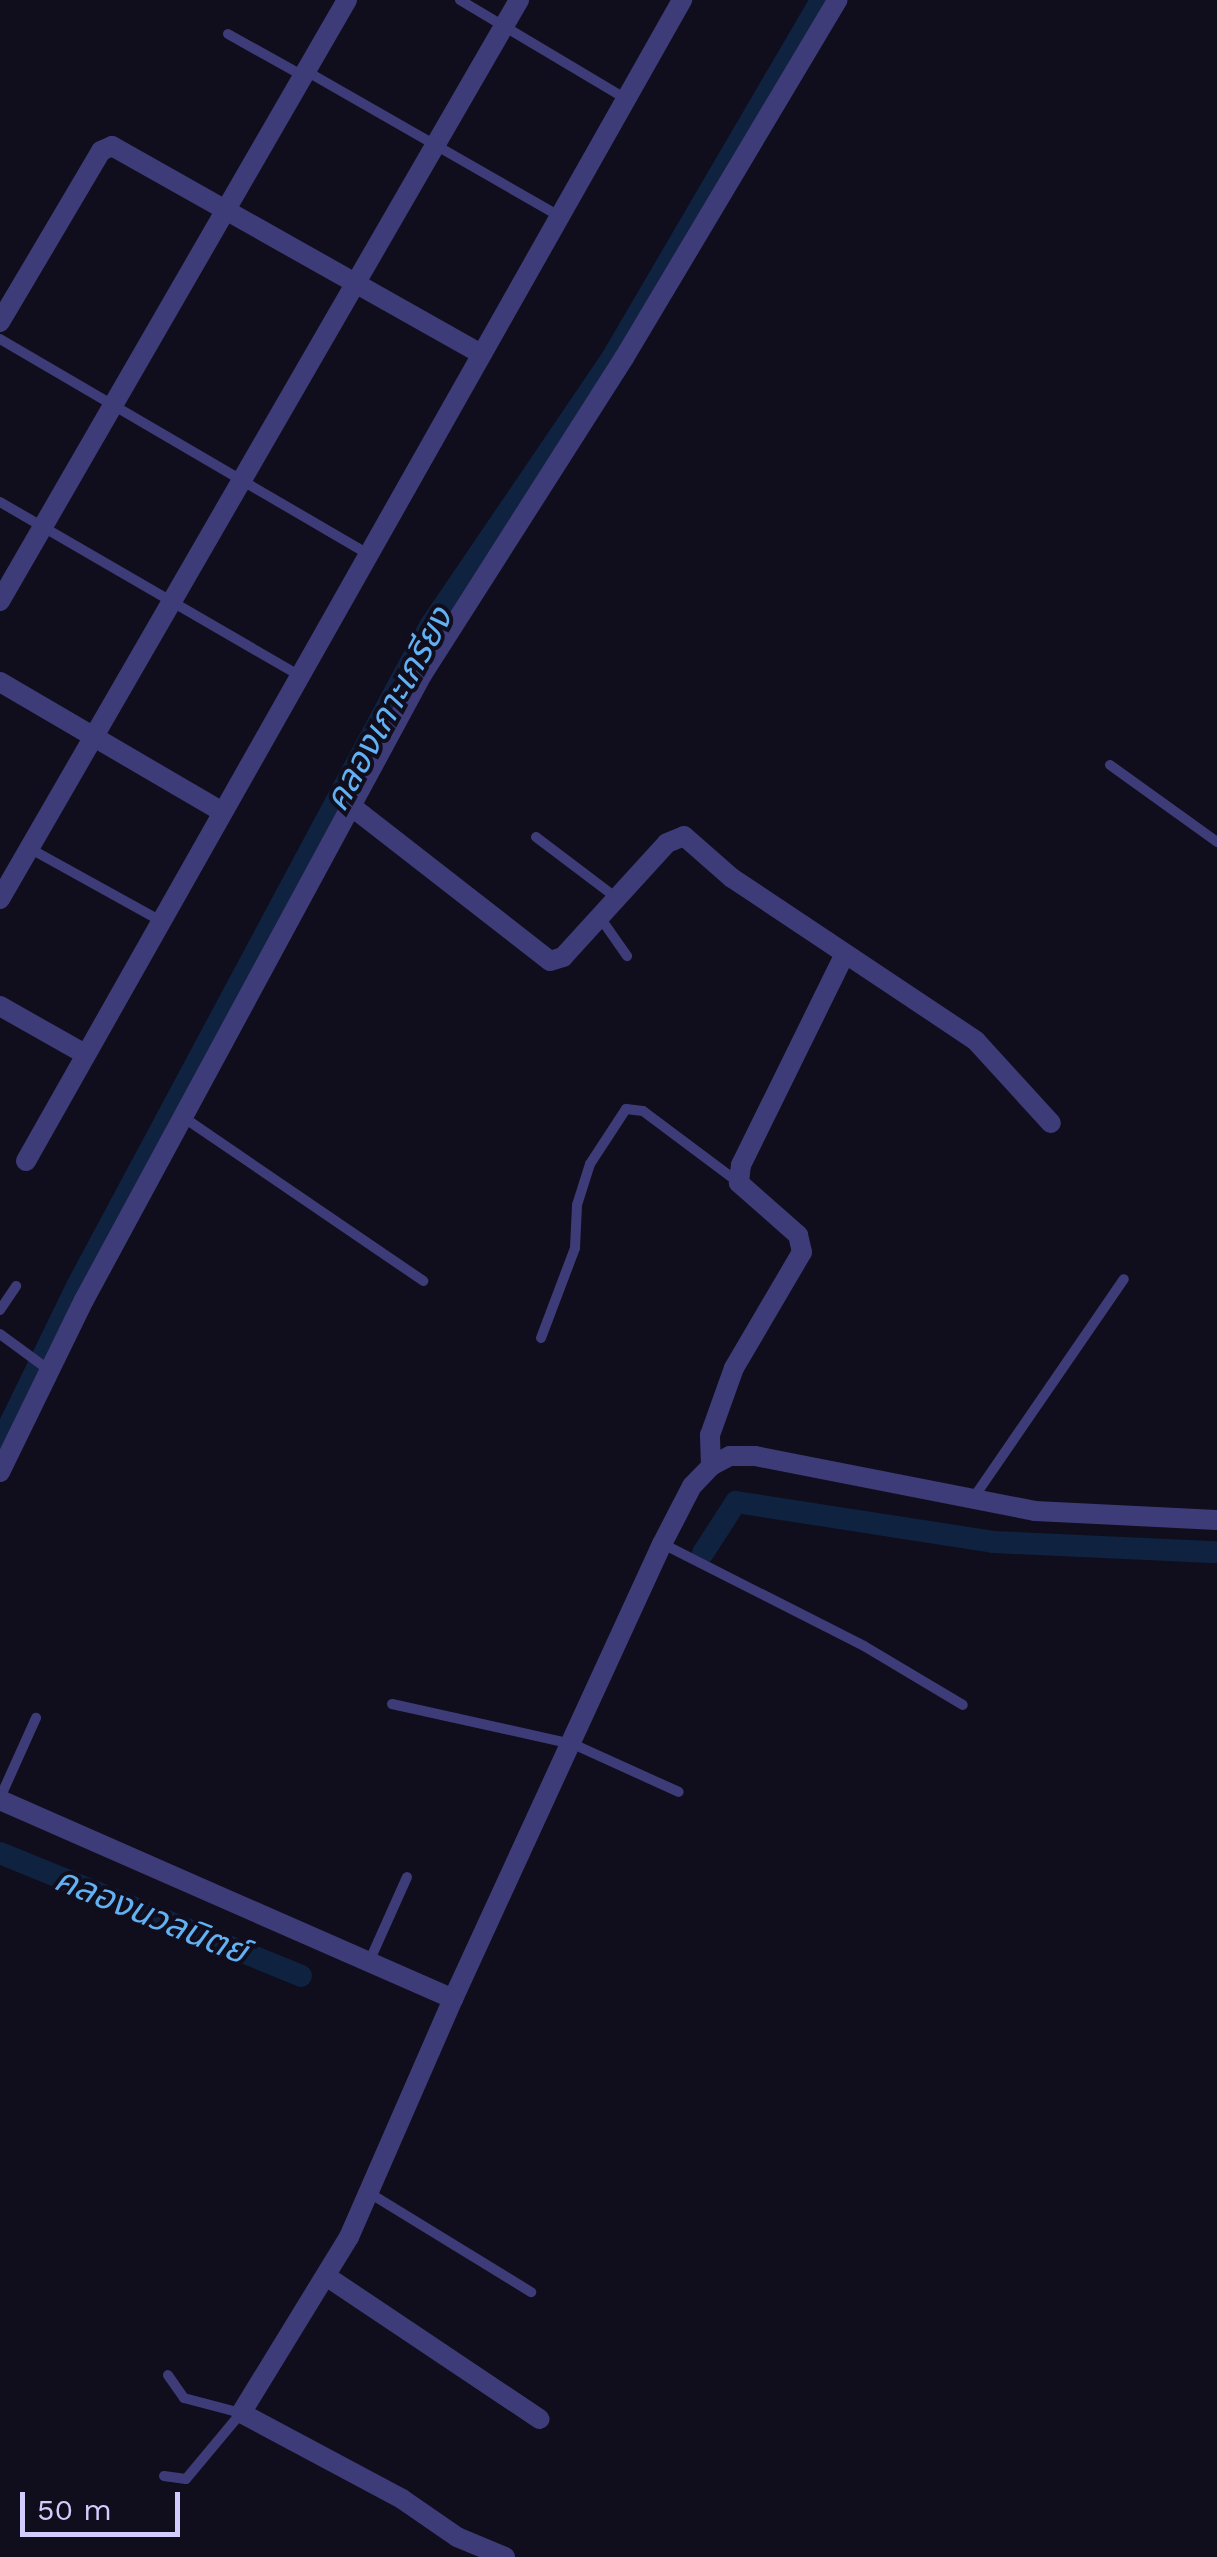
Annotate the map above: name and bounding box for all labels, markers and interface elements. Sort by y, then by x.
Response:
water label: คลองเกาะเกรียง [315,600,461,818]
water label: คลองนวลนิตย์ [49,1857,253,1973]
scale bar [25,2472,185,2534]
text: 50 m [37,2492,112,2527]

